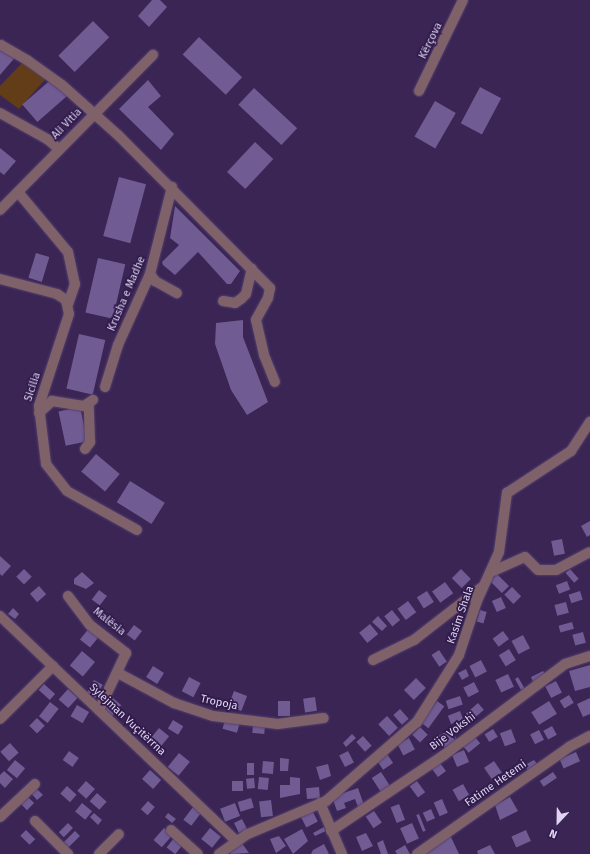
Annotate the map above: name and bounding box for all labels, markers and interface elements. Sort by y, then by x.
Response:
street label: Kërçova [417,21,445,61]
street label: Ali Vitia [49,106,85,142]
street label: Krusha e Madhe [105,255,149,333]
street label: Sicilia [22,371,44,403]
street label: Kasim Shala [445,584,477,646]
street label: Malësia [90,605,128,639]
street label: Sylejman Vuçitërrna [86,681,168,759]
street label: Tropoja [199,693,239,713]
street label: Bije Vokshi [427,710,479,754]
street label: Fatime Hetemi [463,758,529,810]
north arrow [538,802,578,842]
text: N [548,826,559,841]

